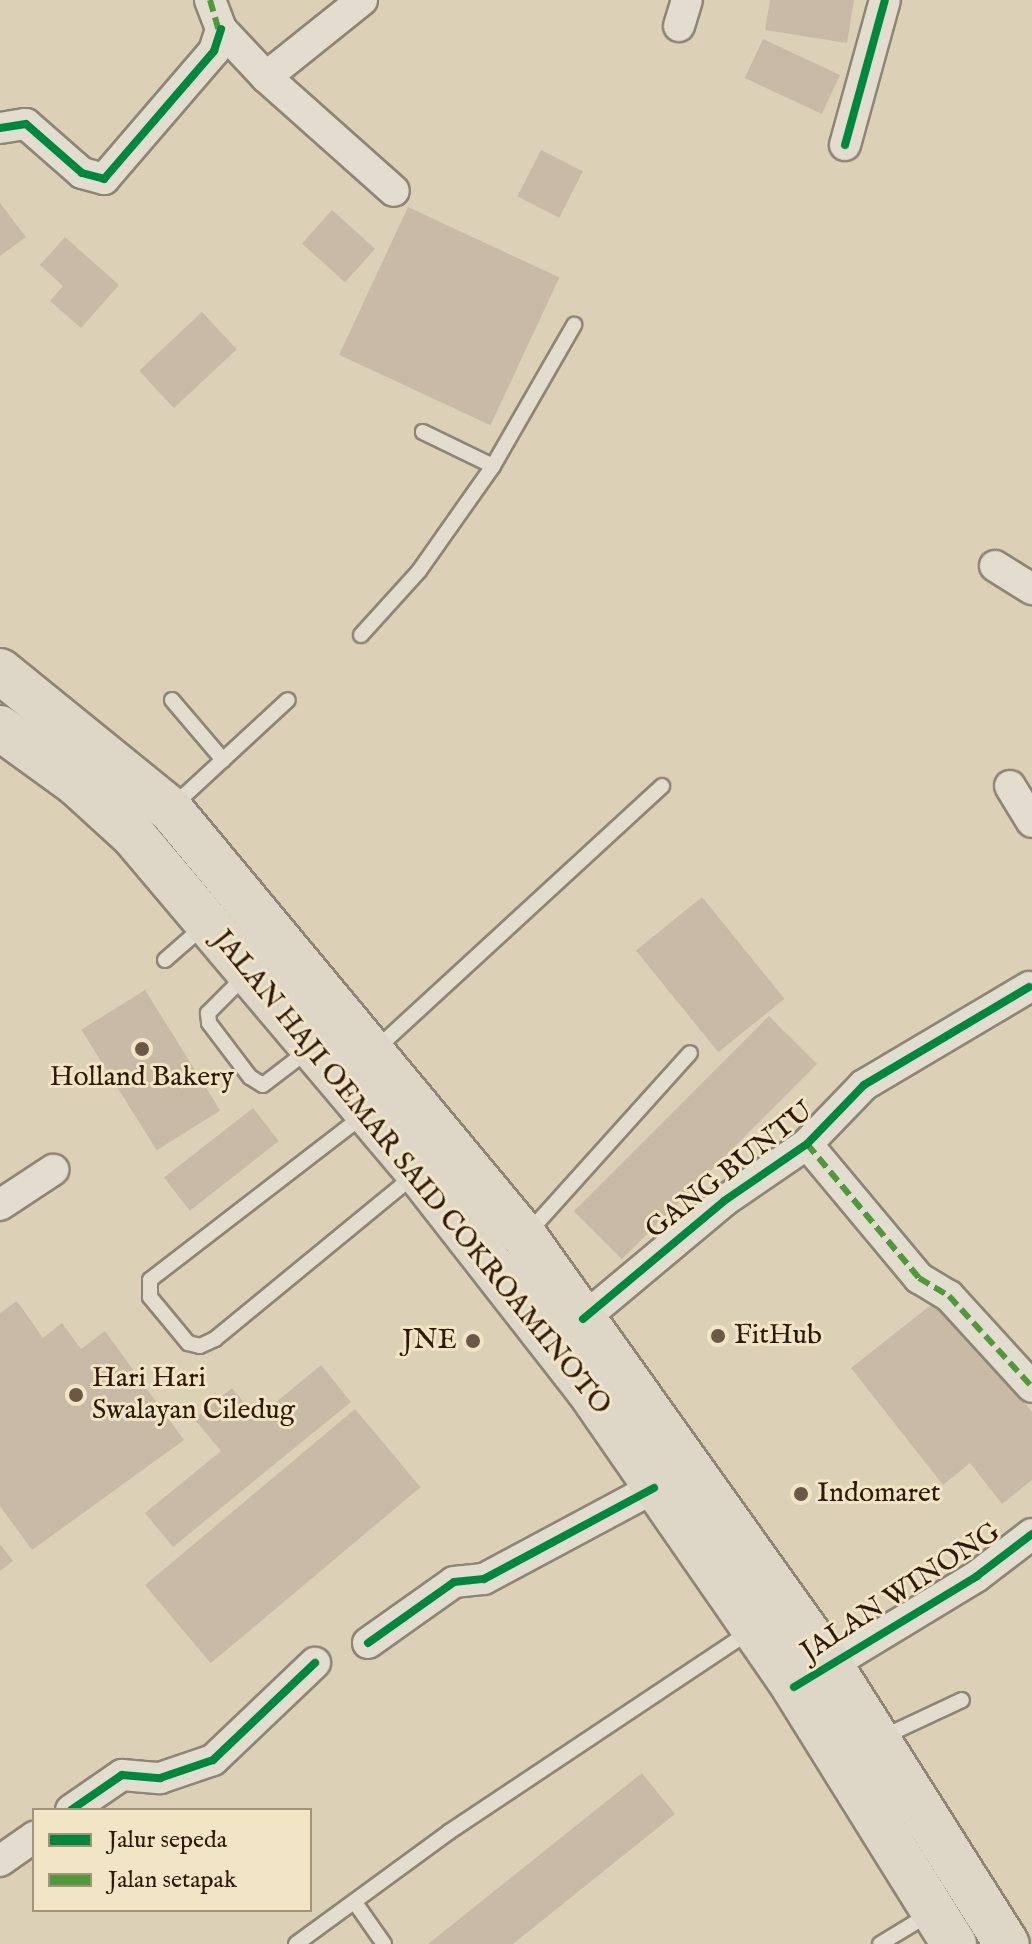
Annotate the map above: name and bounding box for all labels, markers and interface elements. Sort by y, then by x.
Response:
street label: JALAN HAJI OEMAR SAID COKROAMINOTO [205,924,617,1422]
marker: Holland Bakery [133,1040,151,1058]
place label: Holland Bakery [50,1061,234,1095]
street label: GANG BUNTU [639,1095,821,1247]
place label: FitHub [734,1319,822,1353]
place label: JNE [402,1324,457,1358]
marker: FitHub [709,1327,727,1345]
marker: JNE [464,1332,482,1350]
place label: Hari Hari Swalayan Ciledug [92,1362,295,1428]
marker: Hari Hari Swalayan Ciledug [67,1386,85,1404]
place label: Indomaret [817,1477,940,1511]
marker: Indomaret [792,1485,810,1503]
street label: JALAN WINONG [795,1516,1007,1670]
legend [32,1808,312,1912]
text: Jalur sepeda [108,1825,227,1856]
text: Jalan setapak [108,1865,237,1896]

